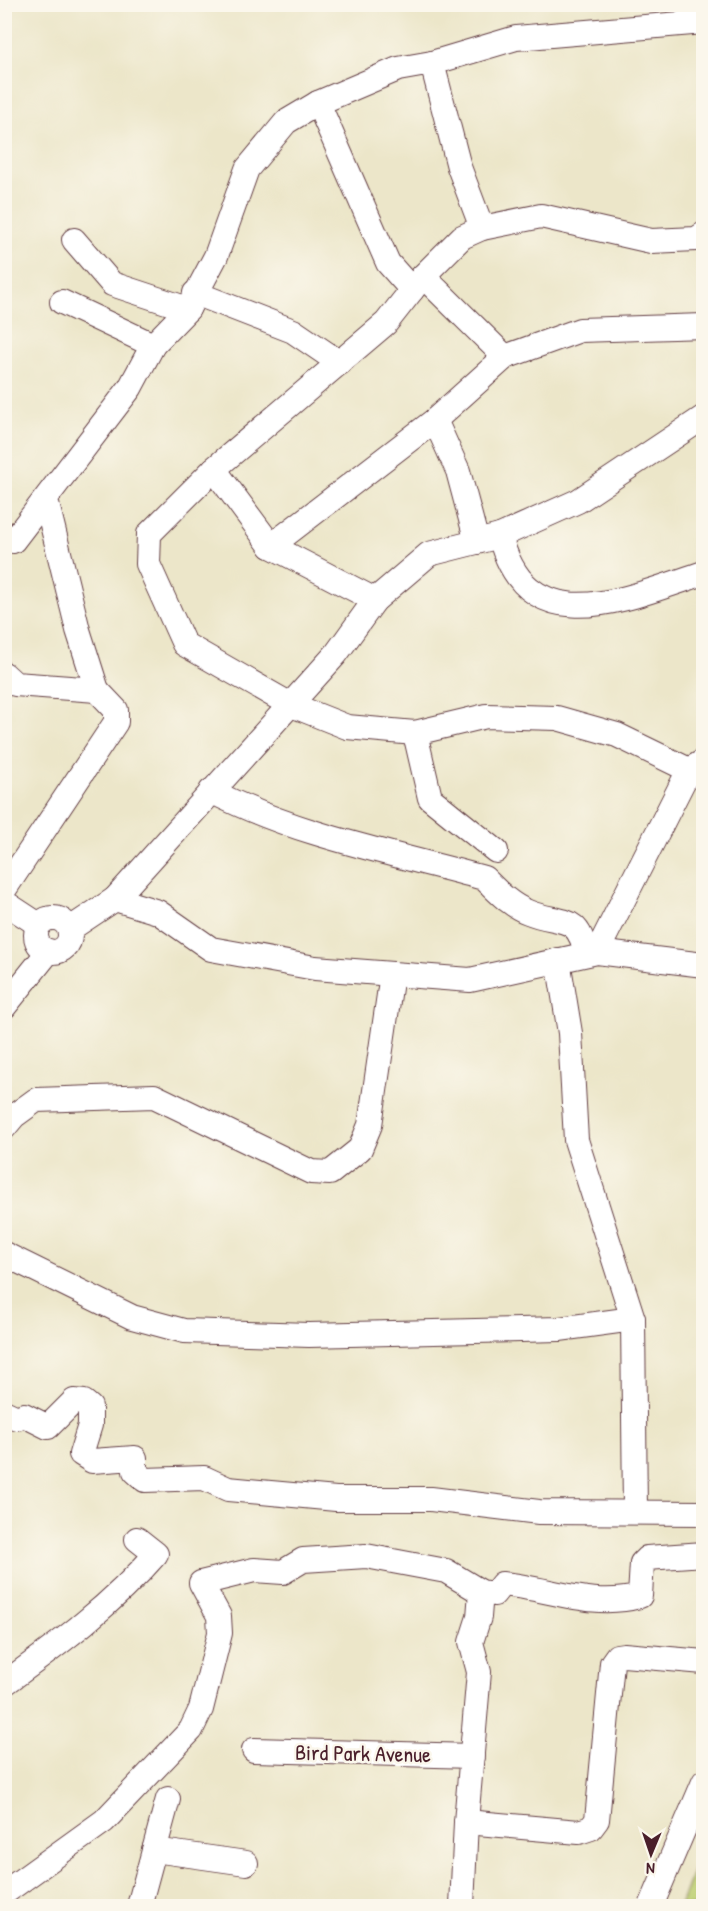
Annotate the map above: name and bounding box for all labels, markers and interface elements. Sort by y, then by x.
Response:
street label: Bird Park Avenue [295,1737,431,1769]
north arrow [621,1824,681,1884]
text: N [645,1858,655,1880]

